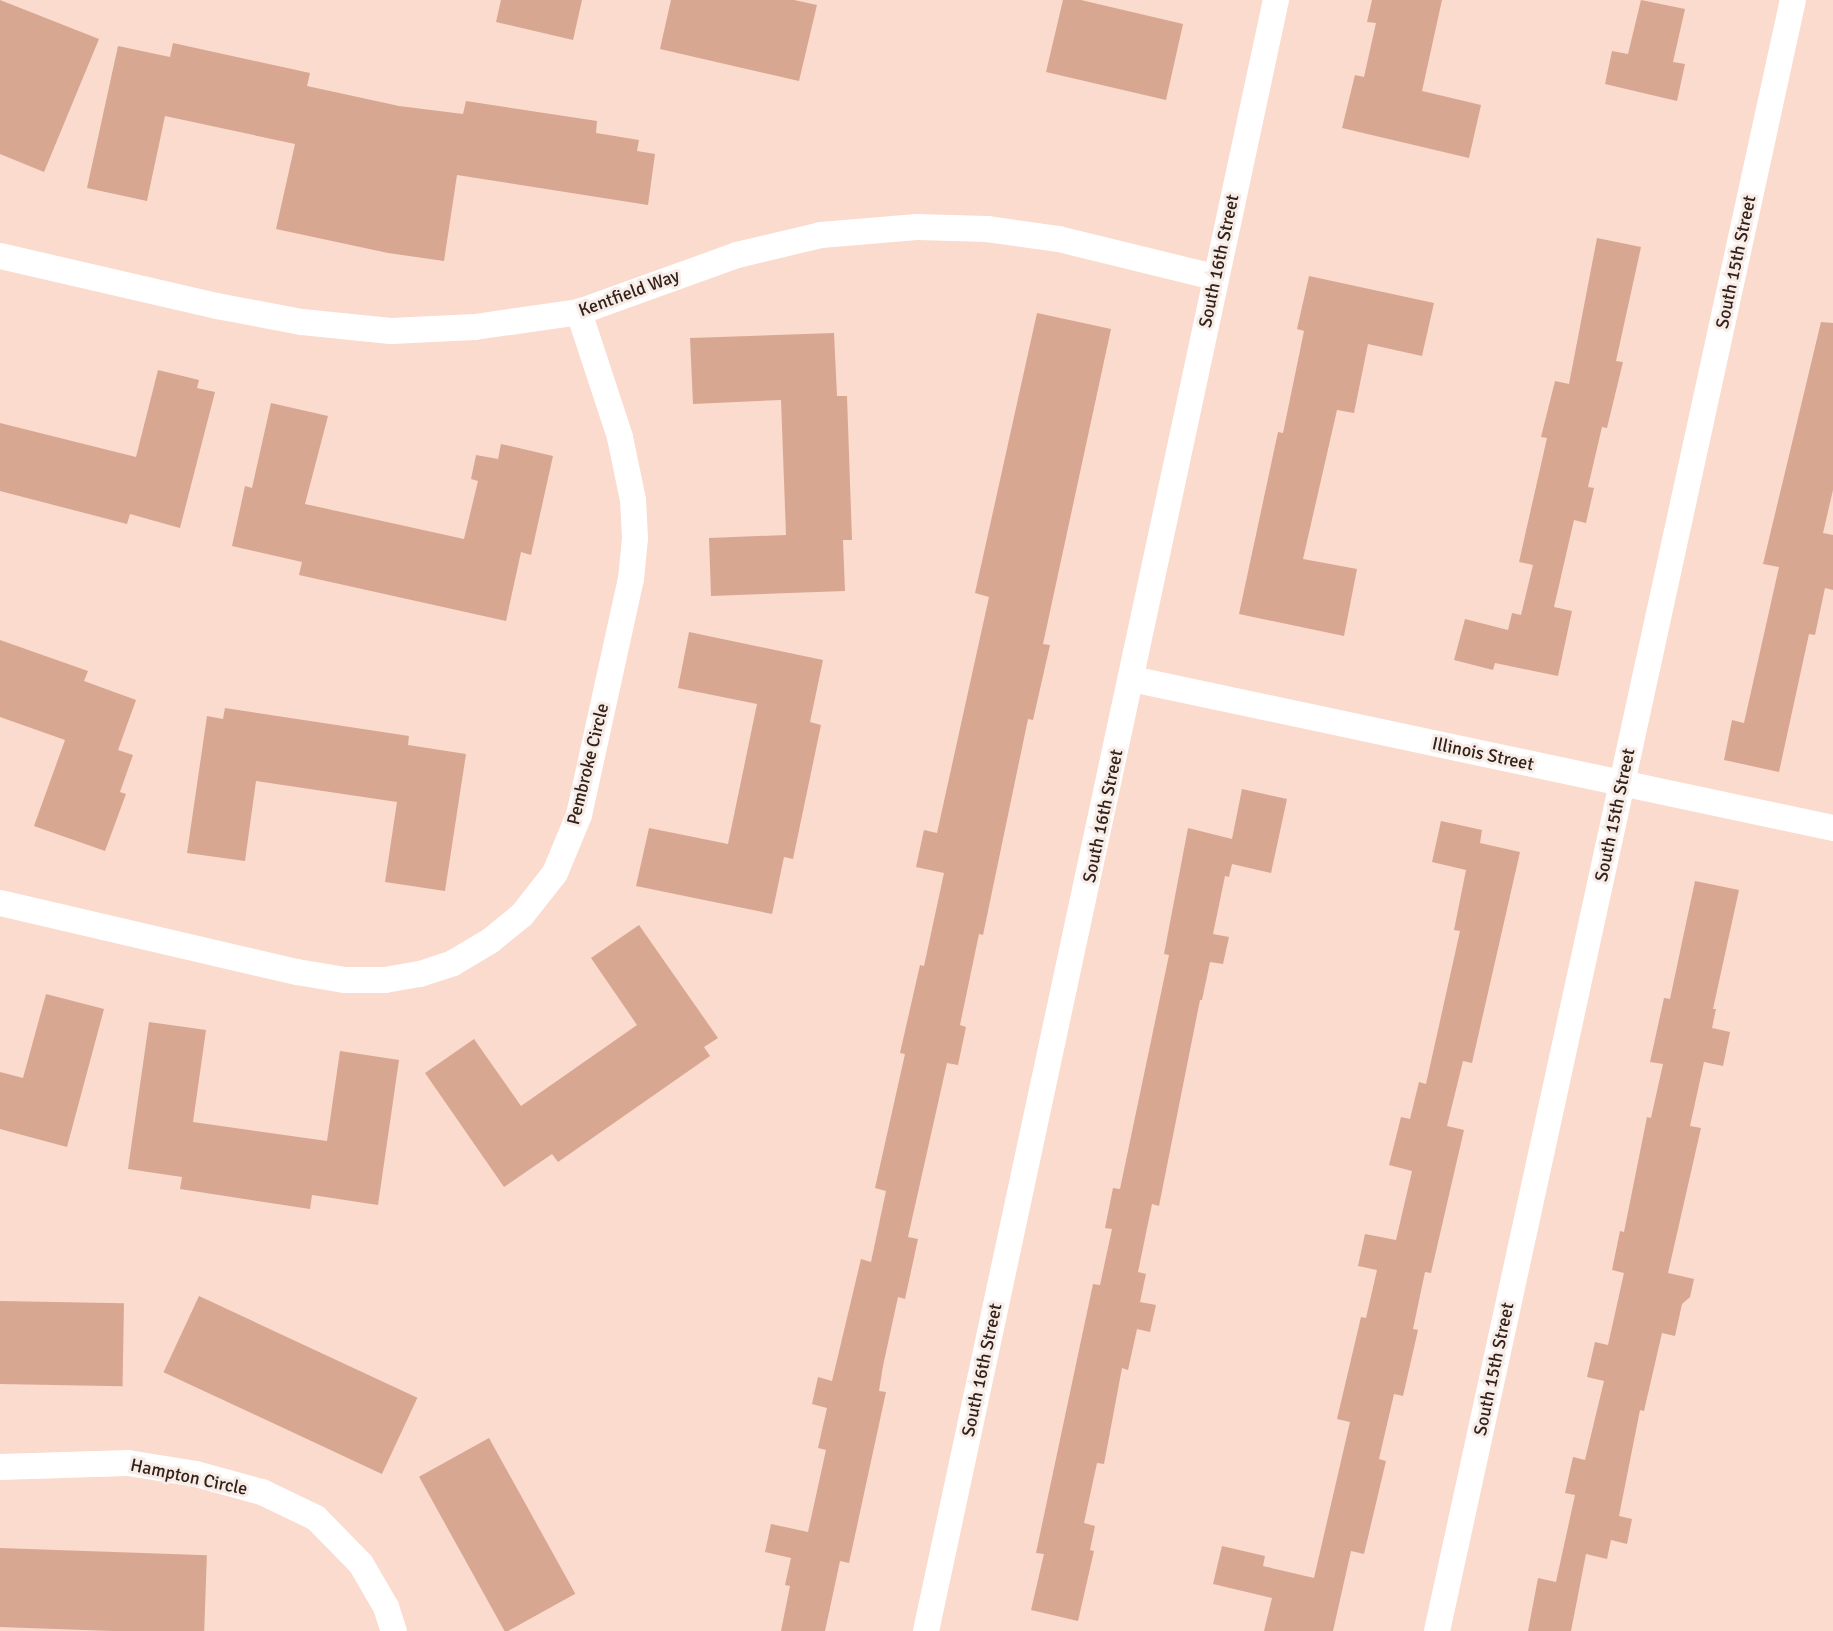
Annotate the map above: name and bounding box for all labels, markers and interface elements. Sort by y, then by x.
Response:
street label: South 16th Street [1194,192,1244,330]
street label: South 15th Street [1711,193,1761,331]
street label: Kentfield Way [576,265,682,321]
street label: Pembroke Circle [562,701,614,827]
street label: Illinois Street [1430,733,1536,775]
street label: South 15th Street [1590,746,1640,884]
street label: South 16th Street [1078,747,1128,885]
street label: South 15th Street [1469,1300,1519,1438]
street label: South 16th Street [957,1301,1007,1439]
street label: Hampton Circle [129,1454,249,1500]

